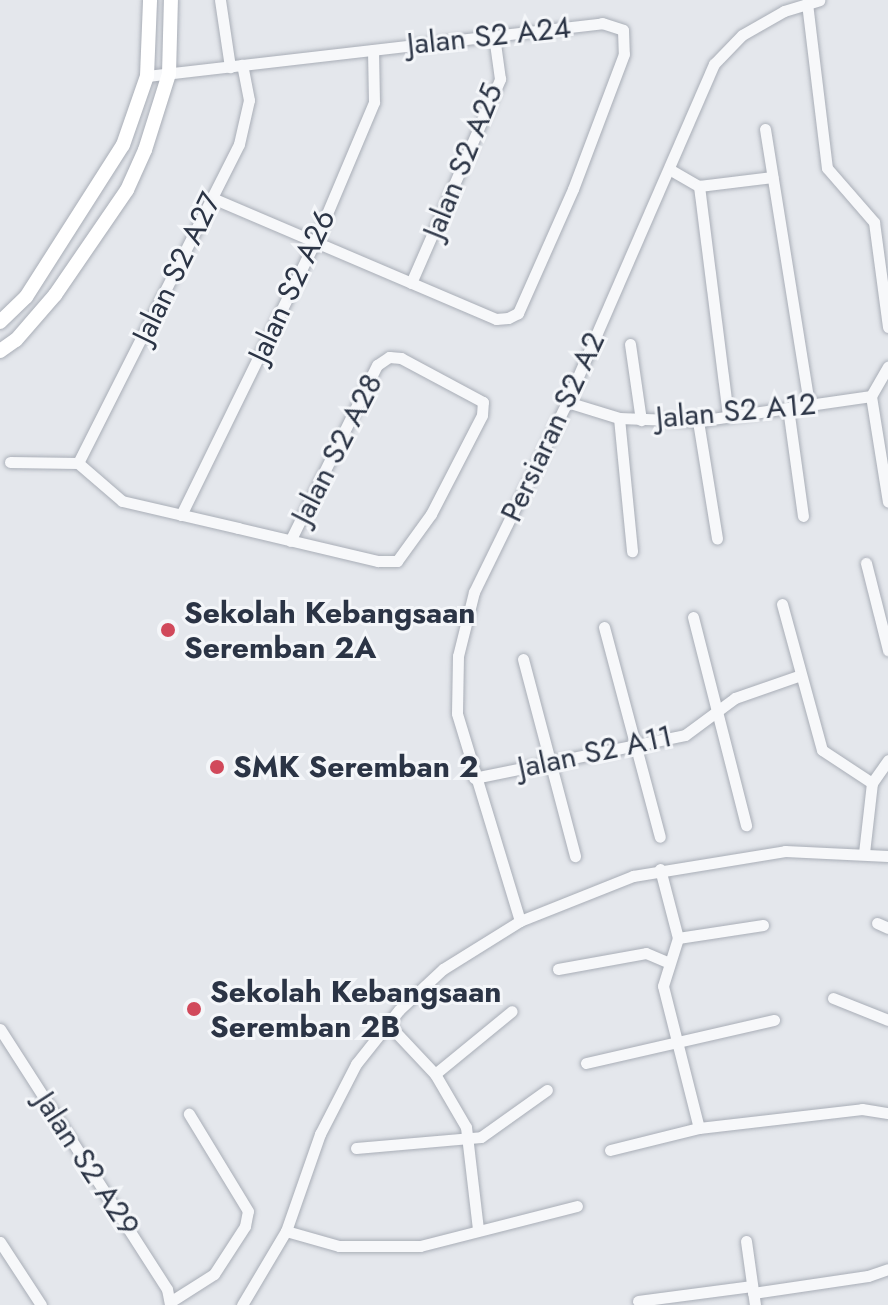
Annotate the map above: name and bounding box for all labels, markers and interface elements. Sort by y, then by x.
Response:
street label: Jalan S2 A24 [405,9,573,63]
street label: Jalan S2 A25 [416,78,510,244]
street label: Jalan S2 A27 [125,187,229,349]
street label: Jalan S2 A26 [241,204,343,368]
street label: Persiaran S2 A2 [493,327,613,527]
street label: Jalan S2 A28 [284,368,390,530]
street label: Jalan S2 A12 [654,386,818,436]
place label: Sekolah Kebangsaan Seremban 2A [184,595,476,666]
marker: Sekolah Kebangsaan Seremban 2A [159,621,177,639]
street label: Jalan S2 A11 [514,718,676,786]
place label: SMK Seremban 2 [233,749,479,785]
marker: SMK Seremban 2 [208,758,226,776]
place label: Sekolah Kebangsaan Seremban 2B [210,974,502,1044]
marker: Sekolah Kebangsaan Seremban 2B [185,1000,203,1018]
street label: Jalan S2 A29 [27,1085,147,1243]

